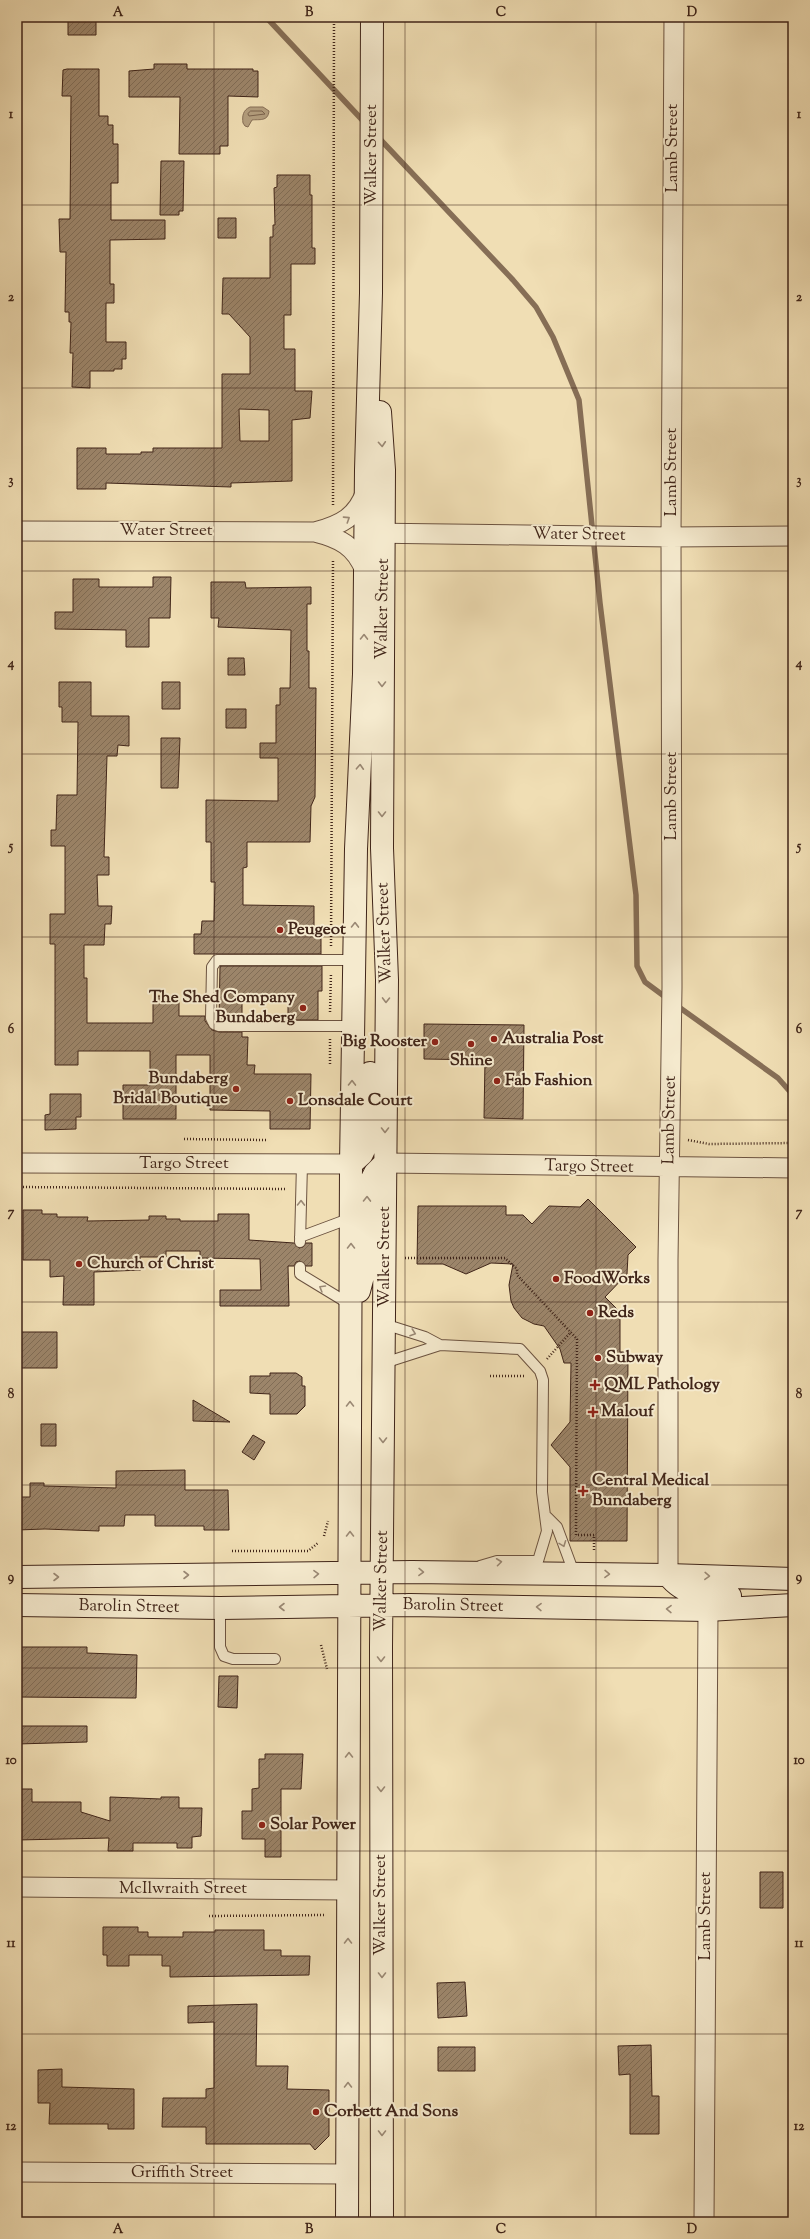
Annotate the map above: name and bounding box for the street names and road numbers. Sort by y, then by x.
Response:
street label: Lamb Street [661,103,685,192]
street label: Walker Street [360,104,384,206]
street label: Lamb Street [660,427,684,516]
street label: Water Street [119,519,213,543]
street label: Water Street [532,522,626,548]
street label: Walker Street [370,558,396,660]
street label: Lamb Street [660,751,684,840]
street label: Walker Street [371,882,399,984]
street label: Lamb Street [657,1075,683,1165]
street label: Targo Street [139,1152,229,1176]
street label: Targo Street [544,1154,634,1180]
street label: Walker Street [373,1206,397,1308]
street label: Walker Street [369,1530,395,1632]
street label: Barolin Street [402,1593,504,1619]
street label: Barolin Street [78,1594,180,1620]
street label: Walker Street [369,1854,393,1956]
street label: Lamb Street [694,1871,718,1960]
street label: McIlwraith Street [119,1877,247,1901]
street label: Griffith Street [131,2161,233,2185]

